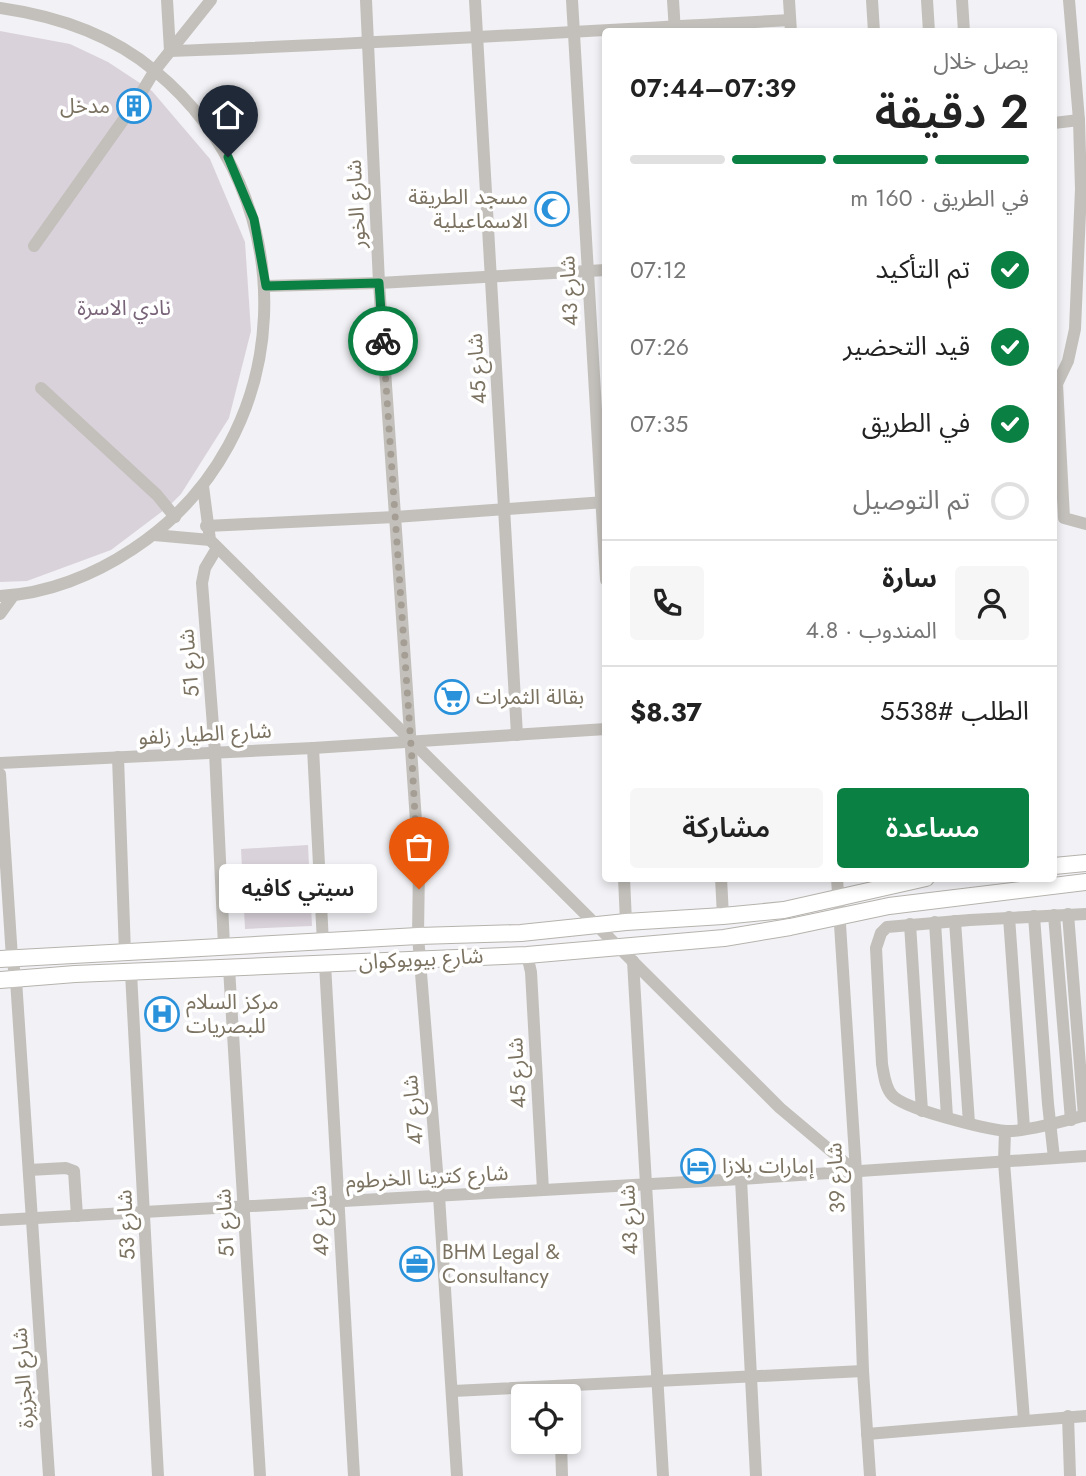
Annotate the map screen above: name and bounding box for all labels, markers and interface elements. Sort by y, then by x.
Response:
text: يصل خلال [933,44,1029,78]
text: 07:39–07:44 [630,69,797,107]
text: 2 دقيقة [875,79,1029,145]
pin [198,85,258,157]
building icon: مدخل [115,87,153,125]
place label: مدخل [60,91,110,121]
icon: home [209,96,247,134]
street label: شارع الخور [339,159,373,250]
text: في الطريق · 160 m [850,181,1029,215]
place label: مسجد الطريقة الاسماعيلية [408,182,528,236]
mosque icon: مسجد الطريقة الاسماعيلية [533,190,571,228]
text: تم التأكيد [875,250,970,288]
icon: check [991,251,1029,289]
text: 07:12 [630,253,686,287]
street label: شارع 43 [552,255,586,327]
park label: نادي الاسرة [77,293,171,324]
courier [348,306,418,376]
icon: bike [364,322,402,360]
text: قيد التحضير [843,327,970,365]
icon: check [991,328,1029,366]
text: 07:26 [630,330,689,364]
street label: شارع 45 [460,332,494,406]
text: في الطريق [862,404,970,442]
icon: check [991,405,1029,443]
text: 07:35 [630,407,688,441]
text: تم التوصيل [853,481,970,519]
text: سارة [882,559,937,597]
button: phone [630,566,704,640]
button: person [955,566,1029,640]
text: المندوب · 4.8 [805,613,937,647]
street label: شارع 51 [171,628,207,698]
supermarket icon: بقالة الثمرات [433,678,471,716]
place label: بقالة الثمرات [476,682,584,712]
text: الطلب #5538 [880,692,1029,730]
text: $8.37 [630,693,702,731]
street label: شارع الطيار زلفو [138,716,272,752]
button: مشاركة [630,788,823,868]
button: مساعدة [837,788,1029,868]
pin [389,817,449,889]
icon: bag [400,828,438,866]
callout: سيتي كافيه [219,864,377,914]
text: سيتي كافيه [242,871,354,905]
street label: شارع بيويوكوان [358,941,484,977]
place label: مركز السلام للبصريات [186,987,279,1041]
hospital icon: مركز السلام للبصريات [143,995,181,1033]
street label: شارع 45 [500,1037,534,1109]
street label: شارع 47 [395,1074,431,1146]
street label: شارع 39 [819,1142,853,1214]
hotel icon: إمارات بلازا [679,1147,717,1185]
place label: إمارات بلازا [722,1151,814,1181]
street label: شارع كترينا الخرطوم [345,1158,509,1197]
street label: شارع 49 [303,1184,337,1258]
street label: شارع 43 [612,1184,646,1256]
street label: شارع 51 [208,1188,242,1258]
street label: شارع 53 [109,1189,143,1261]
place label: BHM Legal & Consultancy [442,1237,560,1291]
office icon: BHM Legal & Consultancy [398,1245,436,1283]
street label: شارع الجزيرة [5,1327,41,1429]
map controls [511,1384,581,1454]
button: locate [511,1384,581,1454]

